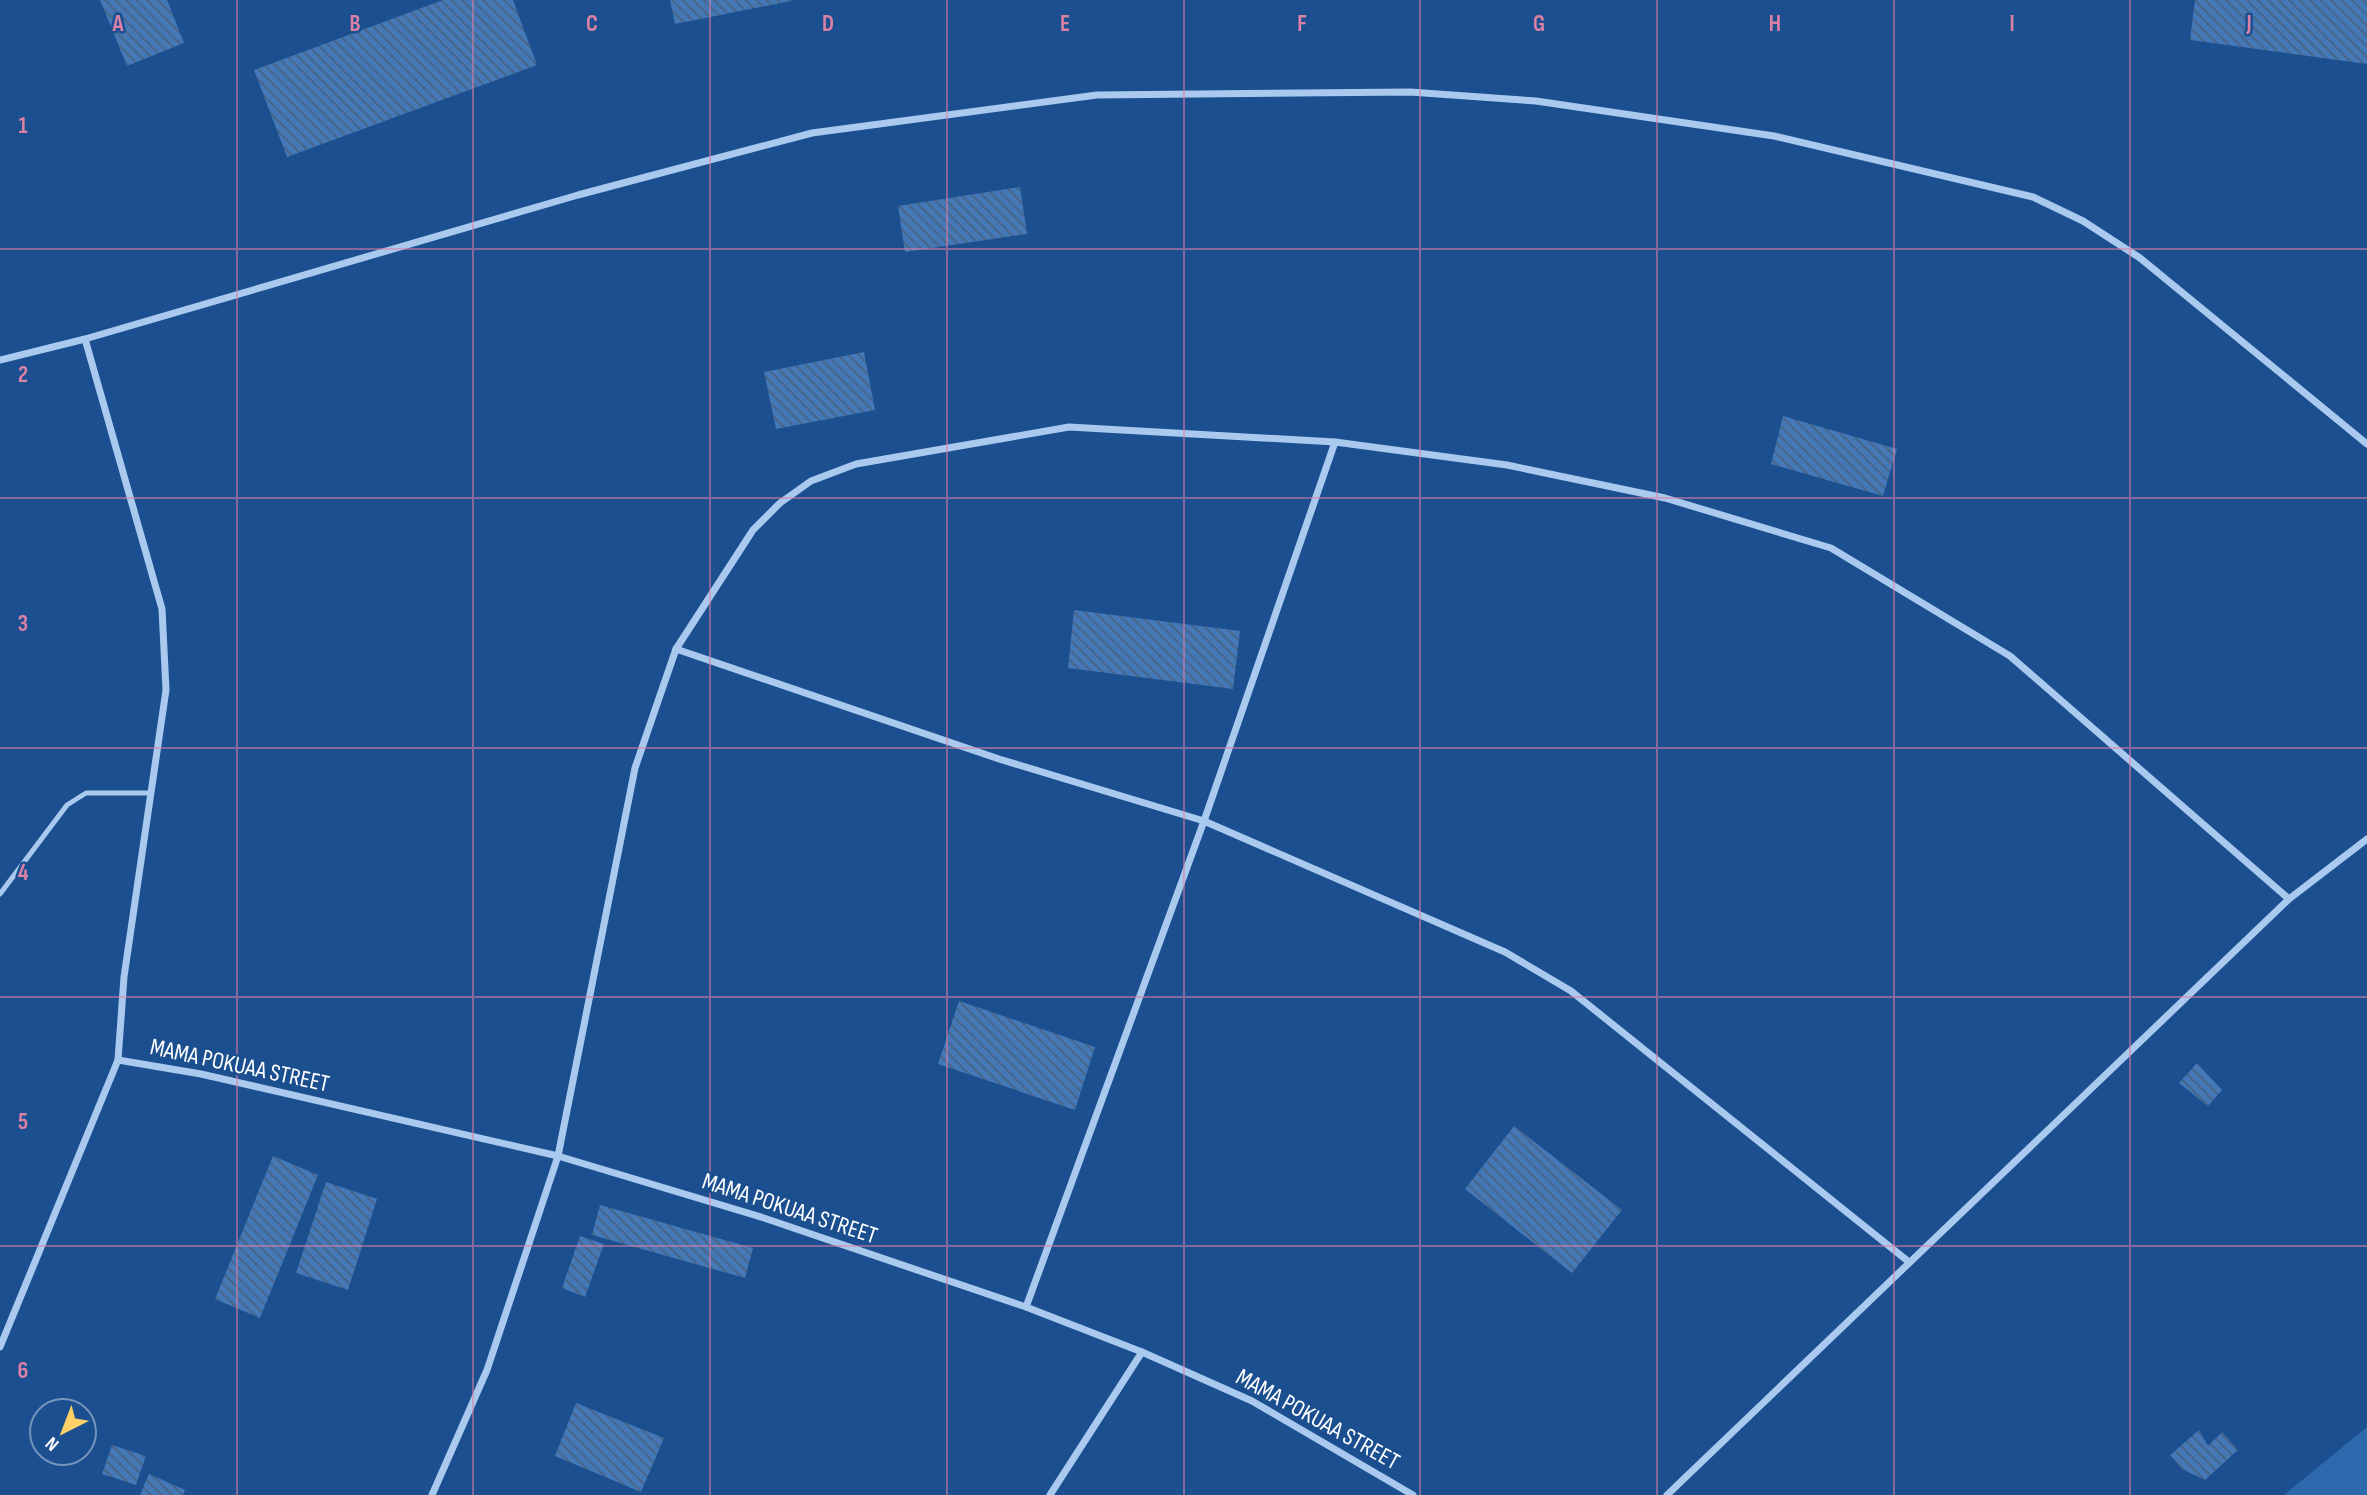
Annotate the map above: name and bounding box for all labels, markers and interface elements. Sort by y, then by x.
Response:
text: A [112,10,125,38]
text: B [350,10,361,38]
text: C [586,10,598,38]
text: D [822,10,834,38]
text: E [1060,10,1070,38]
text: F [1297,10,1307,38]
text: G [1533,10,1545,38]
text: H [1769,10,1781,38]
text: I [2009,10,2015,38]
text: J [2245,10,2252,38]
text: 1 [18,112,28,140]
text: 2 [18,361,28,389]
text: 3 [18,610,28,638]
text: 4 [18,859,29,887]
street label: MAMA POKUAA STREET [148,1032,332,1099]
text: 5 [18,1108,28,1136]
street label: MAMA POKUAA STREET [699,1166,881,1251]
text: 6 [18,1357,28,1385]
street label: MAMA POKUAA STREET [1231,1362,1405,1477]
north arrow [28,1397,98,1467]
text: N [41,1432,64,1455]

